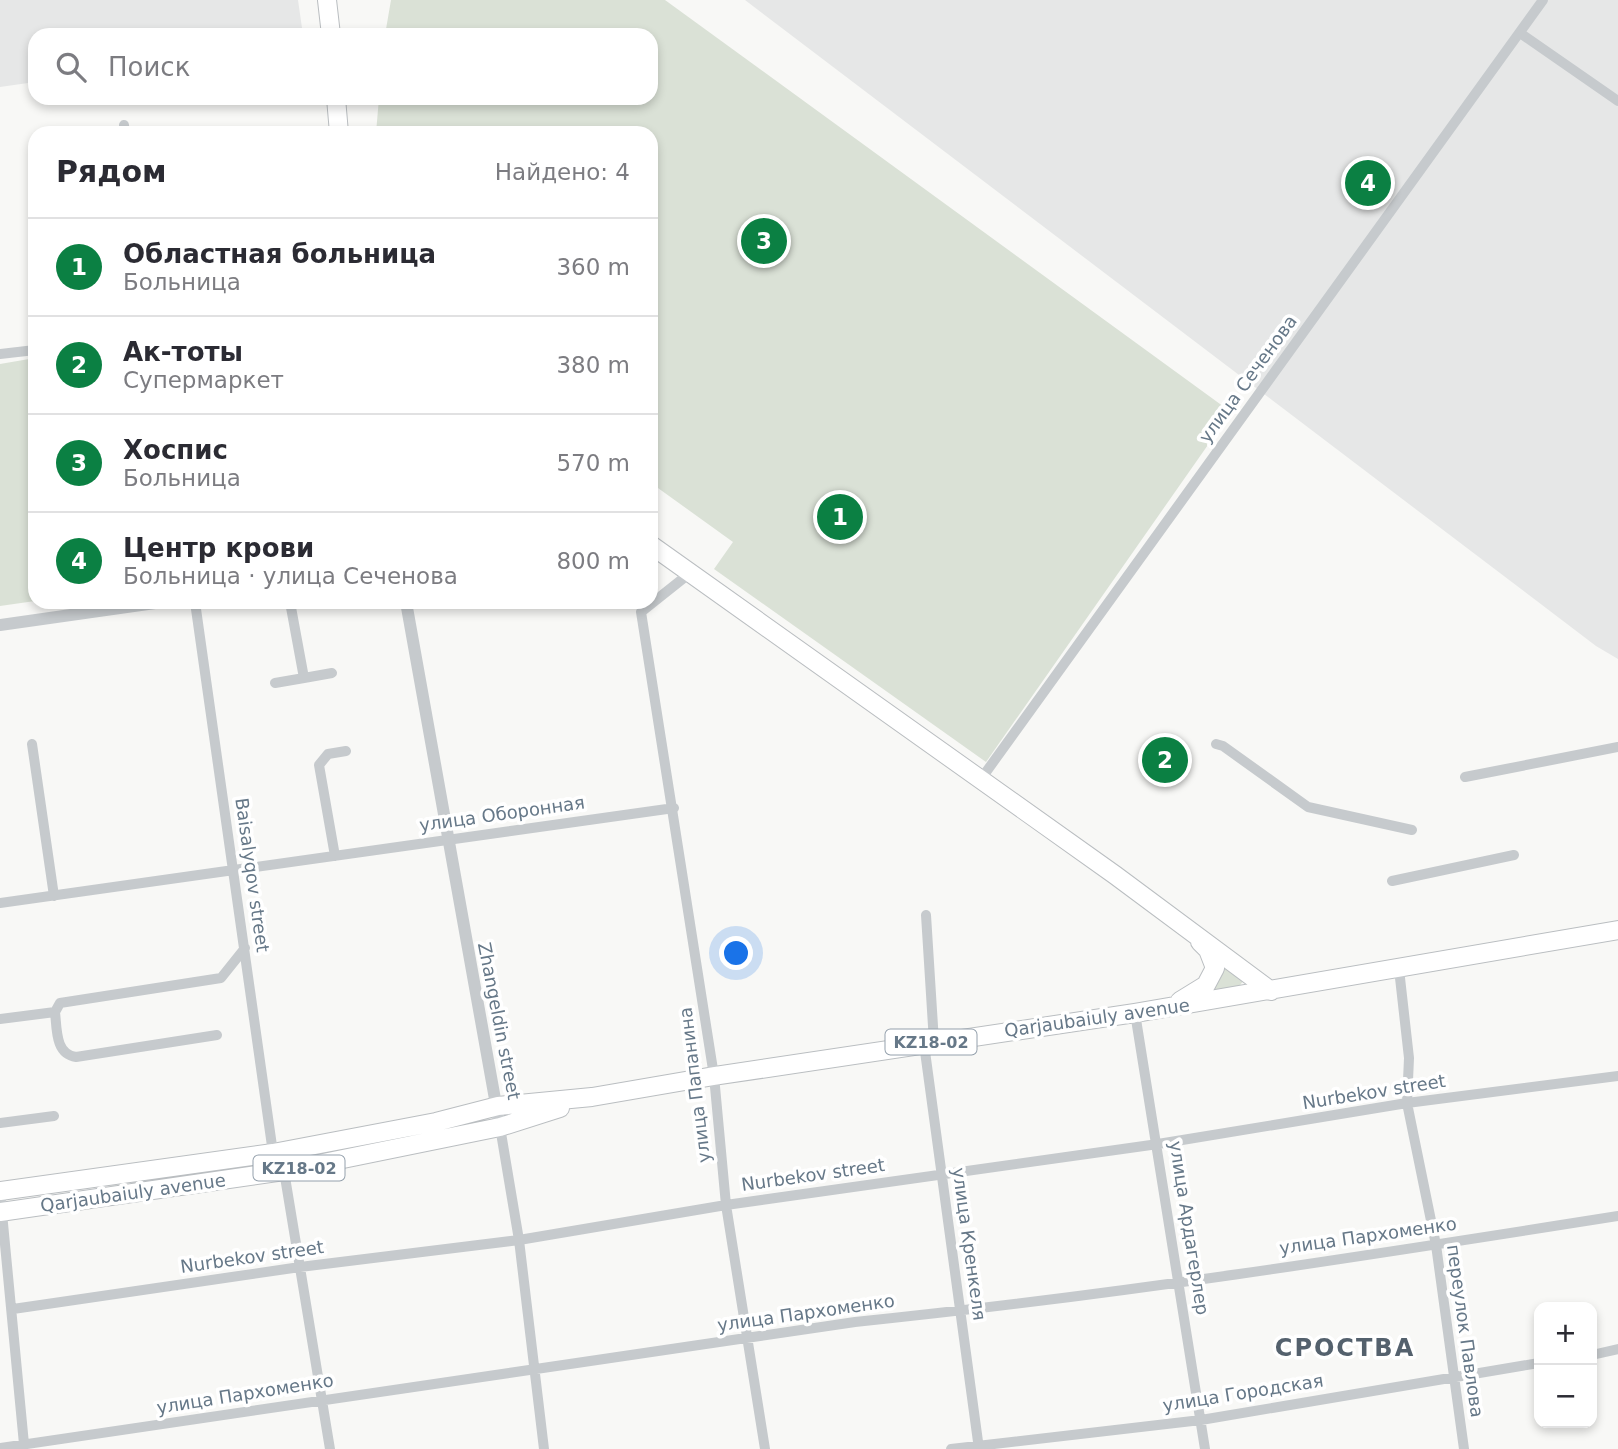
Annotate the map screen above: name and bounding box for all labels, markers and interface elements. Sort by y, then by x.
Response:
search box [28,28,658,105]
icon: search [52,48,90,86]
text: Поиск [108,52,190,82]
text: Рядом [56,154,167,189]
pin: 4 [1345,157,1391,209]
text: Найдено: 4 [495,159,630,185]
pin: 3 [741,215,787,267]
text: Областная больница [123,239,436,269]
text: 1 [71,254,87,280]
text: 360 m [556,254,630,280]
text: Больница [123,269,241,295]
street label: улица Сеченова [1194,311,1301,447]
text: Ак-тоты [123,337,243,367]
text: 2 [71,352,87,378]
text: 380 m [556,352,630,378]
text: Супермаркет [123,367,284,393]
text: Хоспис [123,435,228,465]
text: 3 [71,450,87,476]
text: 570 m [556,450,630,476]
text: Больница [123,465,241,491]
pin: 1 [817,491,863,543]
text: Центр крови [123,533,314,563]
text: 4 [71,548,87,574]
text: 800 m [556,548,630,574]
text: Больница · улица Сеченова [123,563,458,589]
pin: 2 [1142,734,1188,786]
street label: улица Оборонная [418,791,586,836]
street label: Baisalyqov street [231,796,274,954]
your location [719,936,753,970]
street label: Zhangeldin street [474,940,525,1101]
street label: Qarjaubaiuly avenue [1003,994,1191,1041]
street label: улица Папанина [675,1006,714,1164]
road number: KZ18-02 [886,1030,976,1054]
street label: Nurbekov street [1301,1070,1447,1113]
street label: улица Ардагерлер [1165,1139,1214,1317]
street label: Nurbekov street [740,1154,886,1195]
road number: KZ18-02 [254,1156,344,1180]
street label: улица Кренкеля [948,1166,991,1322]
street label: Qarjaubaiuly avenue [39,1169,227,1216]
street label: улица Пархоменко [1278,1213,1458,1258]
street label: Nurbekov street [179,1236,325,1277]
street label: переулок Павлова [1443,1243,1488,1419]
street label: улица Пархоменко [716,1290,896,1335]
map controls [1534,1302,1597,1428]
button: + [1534,1302,1597,1365]
district label: СРОСТВА [1275,1334,1415,1362]
button: − [1534,1365,1597,1428]
street label: улица Пархоменко [155,1369,335,1418]
street label: улица Городская [1161,1369,1325,1416]

